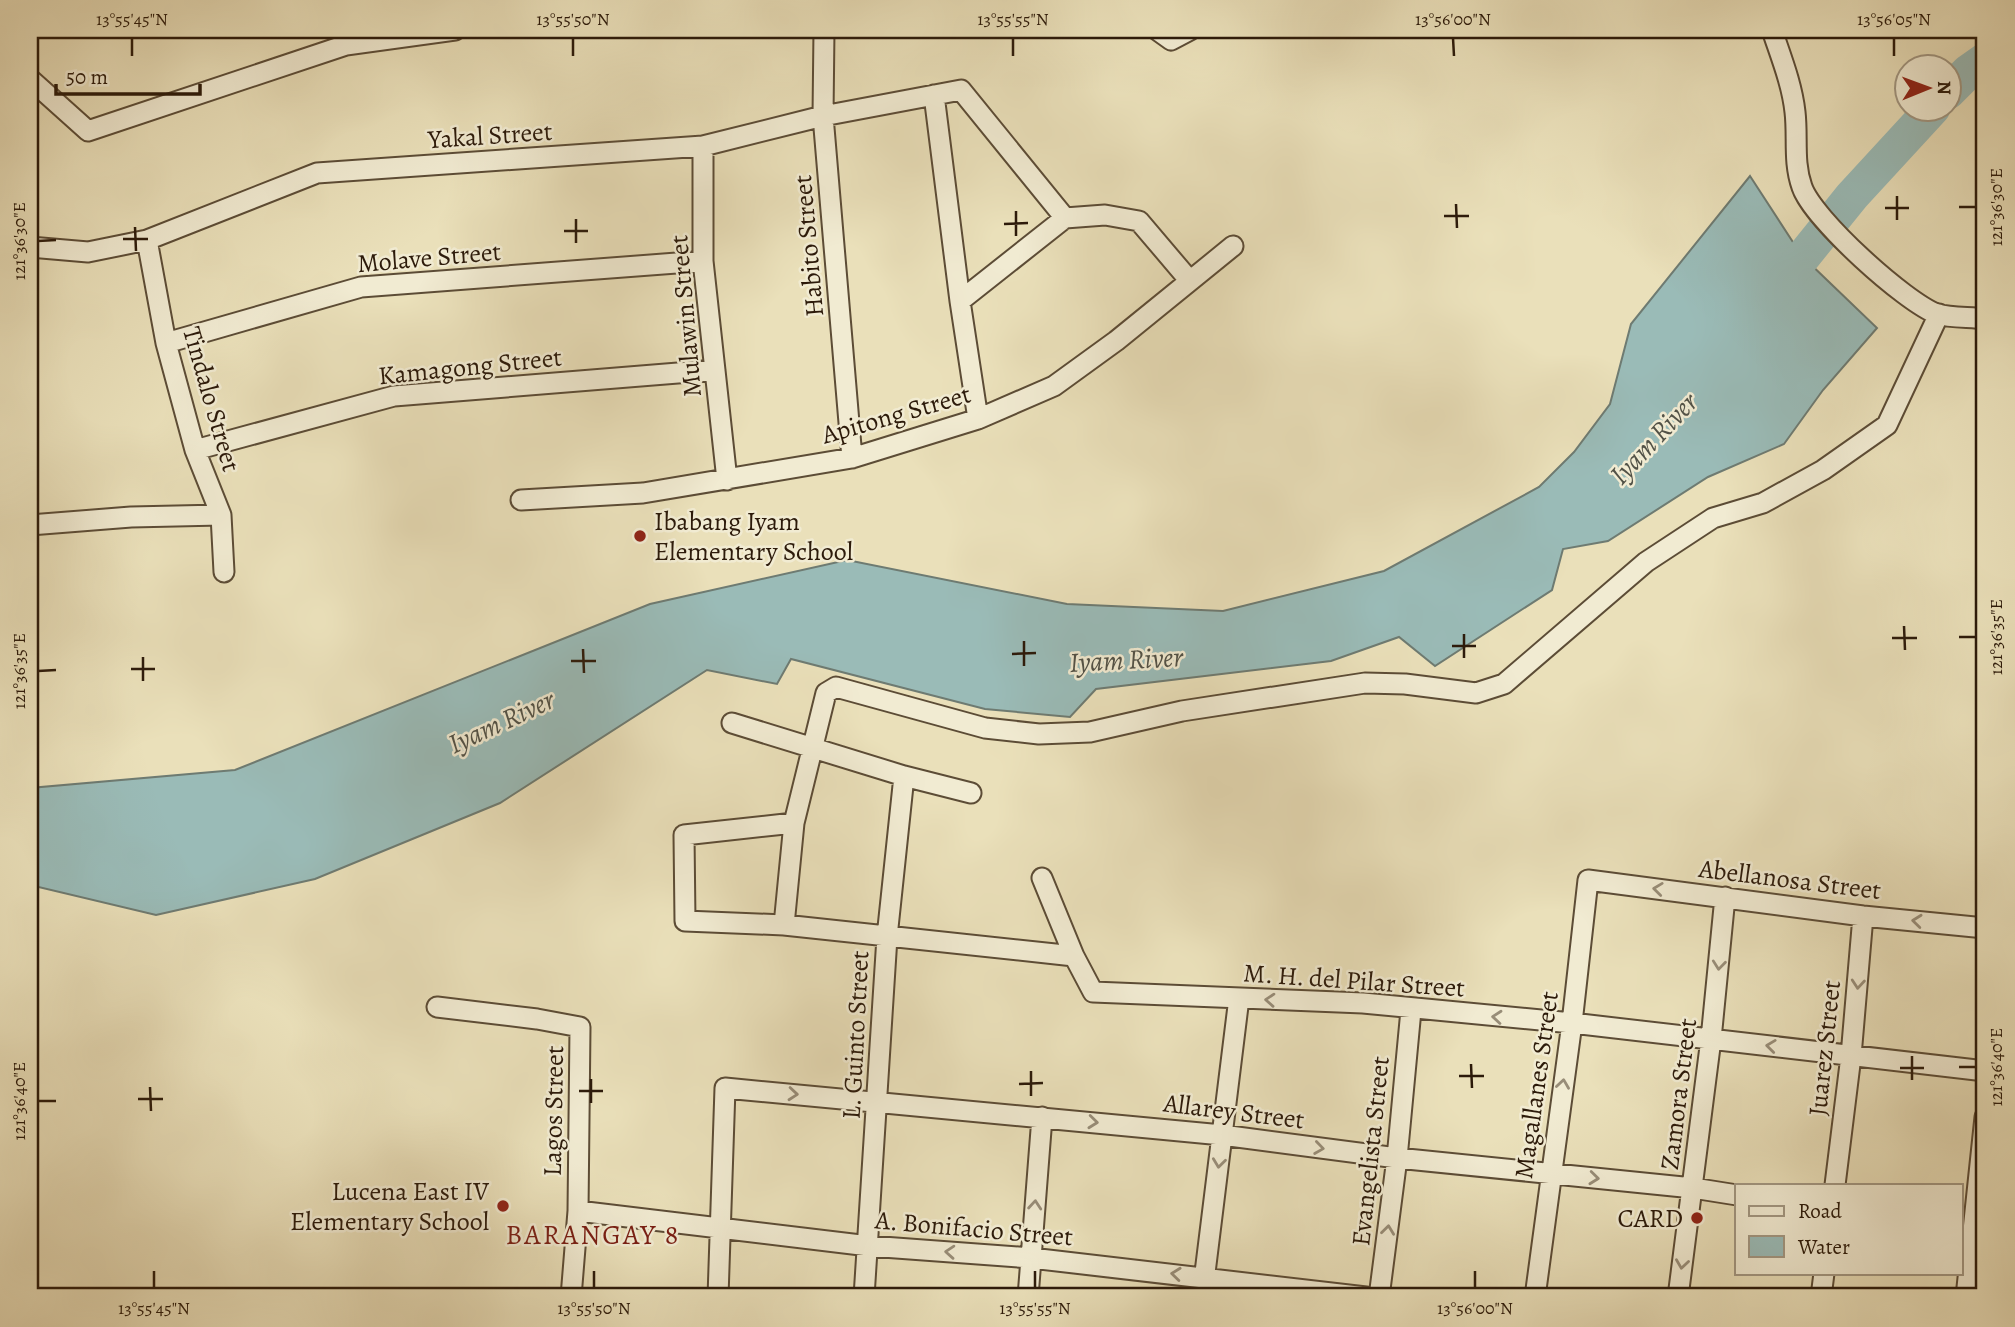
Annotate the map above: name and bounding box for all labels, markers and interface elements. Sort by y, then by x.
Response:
text: 13°55'45"N [96,7,168,31]
text: 13°55'50"N [536,7,610,31]
text: 13°55'55"N [977,7,1049,31]
text: 13°56'00"N [1415,7,1491,31]
text: 13°56'05"N [1857,7,1931,31]
scale bar [56,52,200,96]
north arrow [1892,52,1962,122]
text: 50 m [66,63,108,91]
text: N [1931,81,1957,95]
street label: Yakal Street [426,114,554,157]
text: 121°36'30"E [1984,168,2008,246]
street label: Habito Street [785,173,832,318]
text: 121°36'30"E [7,202,31,280]
street label: Mulawin Street [661,233,710,398]
street label: Molave Street [356,234,503,281]
street label: Tindalo Street [174,322,249,476]
street label: Kamagong Street [377,339,564,394]
street label: Apitong Street [817,376,975,453]
water label: Iyam River [1601,383,1707,493]
place label: Ibabang Iyam Elementary School [654,504,853,569]
marker: Ibabang Iyam Elementary School [632,528,648,544]
text: 121°36'35"E [1984,599,2008,675]
text: 121°36'35"E [7,633,31,709]
water label: Iyam River [1068,638,1185,682]
water label: Iyam River [442,680,562,763]
street label: Abellanosa Street [1696,851,1883,908]
one-way arrow [1652,881,1664,896]
one-way arrow [1912,914,1923,929]
street label: L. Guinto Street [834,949,877,1120]
street label: M. H. del Pilar Street [1242,955,1466,1006]
one-way arrow [1712,960,1727,971]
street label: Juarez Street [1800,978,1849,1118]
one-way arrow [1851,979,1866,990]
street label: Magallanes Street [1506,989,1567,1181]
one-way arrow [1264,993,1275,1008]
one-way arrow [1491,1010,1502,1025]
street label: Zamora Street [1652,1016,1705,1172]
text: 121°36'40"E [1984,1027,2008,1107]
one-way arrow [1766,1039,1777,1054]
street label: Lagos Street [535,1045,572,1177]
street label: Evangelista Street [1343,1054,1398,1248]
text: 121°36'40"E [7,1061,31,1141]
one-way arrow [1556,1078,1571,1090]
street label: Allarey Street [1161,1085,1307,1138]
one-way arrow [788,1086,799,1101]
one-way arrow [1088,1114,1099,1129]
one-way arrow [1313,1140,1325,1155]
one-way arrow [1211,1157,1226,1169]
one-way arrow [1588,1171,1599,1186]
place label: Lucena East IV Elementary School [290,1174,489,1239]
legend [1735,1184,1962,1274]
text: Road [1798,1197,1842,1225]
marker: Lucena East IV Elementary School [495,1198,511,1214]
one-way arrow [1027,1199,1042,1210]
place label: CARD [1617,1201,1683,1236]
street label: A. Bonifacio Street [873,1202,1075,1255]
marker: CARD [1689,1210,1705,1226]
district label: BARANGAY 8 [506,1216,680,1254]
one-way arrow [1381,1224,1396,1235]
text: Water [1797,1233,1850,1261]
one-way arrow [944,1245,955,1260]
one-way arrow [1675,1258,1690,1270]
one-way arrow [1171,1267,1182,1282]
text: 13°55'45"N [118,1296,190,1320]
text: 13°55'50"N [557,1296,631,1320]
text: 13°55'55"N [999,1296,1071,1320]
text: 13°56'00"N [1437,1296,1513,1320]

